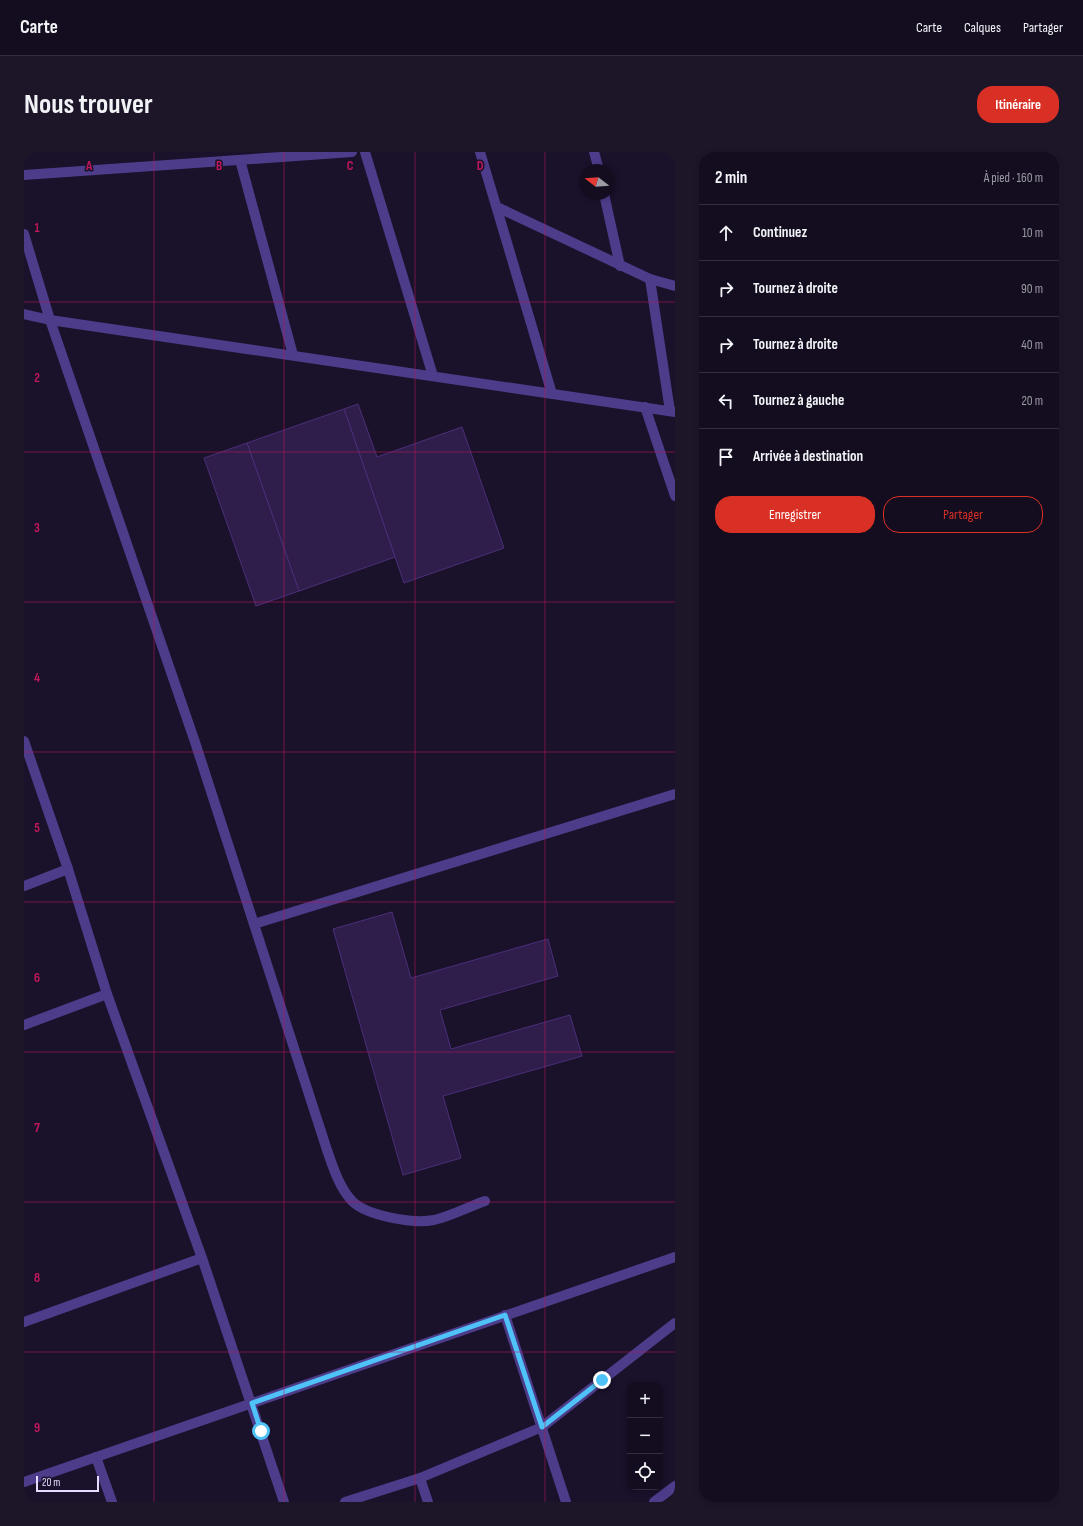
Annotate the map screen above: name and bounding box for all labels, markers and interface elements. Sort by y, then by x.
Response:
text: Carte [20,16,58,39]
text: Carte [916,19,942,36]
text: Calques [964,19,1001,36]
text: Partager [1023,19,1063,36]
button: Itinéraire [977,86,1059,123]
text: Nous trouver [24,88,153,121]
text: A [85,158,93,174]
text: B [216,158,222,174]
text: C [347,158,354,174]
text: D [477,158,484,174]
north arrow [579,164,615,200]
text: 2 min [715,168,747,188]
text: À pied · 160 m [984,170,1043,186]
text: 1 [34,220,40,236]
icon: ahead [715,222,737,244]
text: Continuez [753,223,807,242]
text: 10 m [1022,225,1043,241]
icon: right [715,278,737,300]
text: Tournez à droite [753,279,838,298]
text: 90 m [1021,281,1043,297]
icon: right [715,334,737,356]
text: Tournez à droite [753,335,838,354]
text: 40 m [1021,337,1043,353]
text: 2 [34,370,40,386]
icon: left [715,390,737,412]
text: Tournez à gauche [753,391,844,410]
text: 20 m [1021,393,1043,409]
icon: arrive [715,446,737,468]
text: Arrivée à destination [753,447,863,466]
button: Enregistrer [715,496,875,533]
button: Partager [883,496,1043,533]
text: 3 [34,520,40,536]
text: 4 [34,670,40,686]
text: 5 [34,820,40,836]
text: 6 [34,970,40,986]
text: 7 [34,1120,40,1136]
text: 8 [34,1270,40,1286]
route end [593,1371,611,1389]
map controls [627,1382,663,1490]
button: + [627,1382,663,1418]
button: − [627,1418,663,1454]
text: 9 [34,1420,40,1436]
route start [252,1422,270,1440]
button: locate [627,1454,663,1490]
scale bar [36,1474,99,1493]
text: 20 m [42,1476,60,1489]

